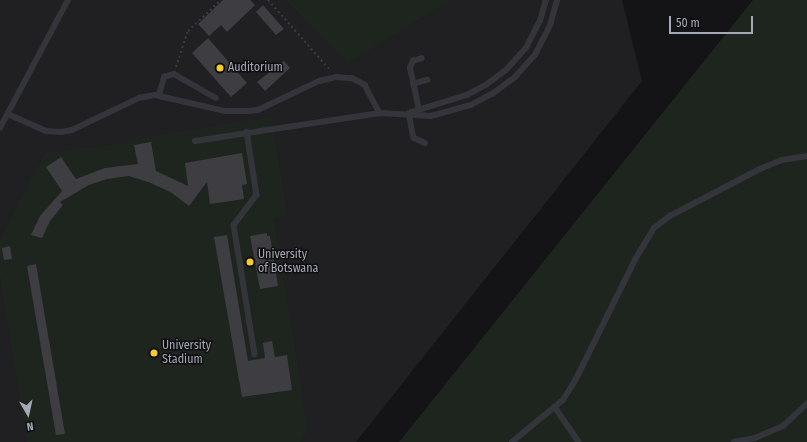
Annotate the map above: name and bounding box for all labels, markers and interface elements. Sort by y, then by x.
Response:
scale bar [671,8,755,34]
text: 50 m [676,16,700,30]
place label: Auditorium [228,61,283,75]
marker: Auditorium [215,63,225,73]
place label: University of Botswana [258,248,318,276]
marker: University of Botswana [245,257,255,267]
place label: University Stadium [162,339,211,367]
marker: University Stadium [149,348,159,358]
north arrow [8,394,48,434]
text: N [26,419,34,433]

